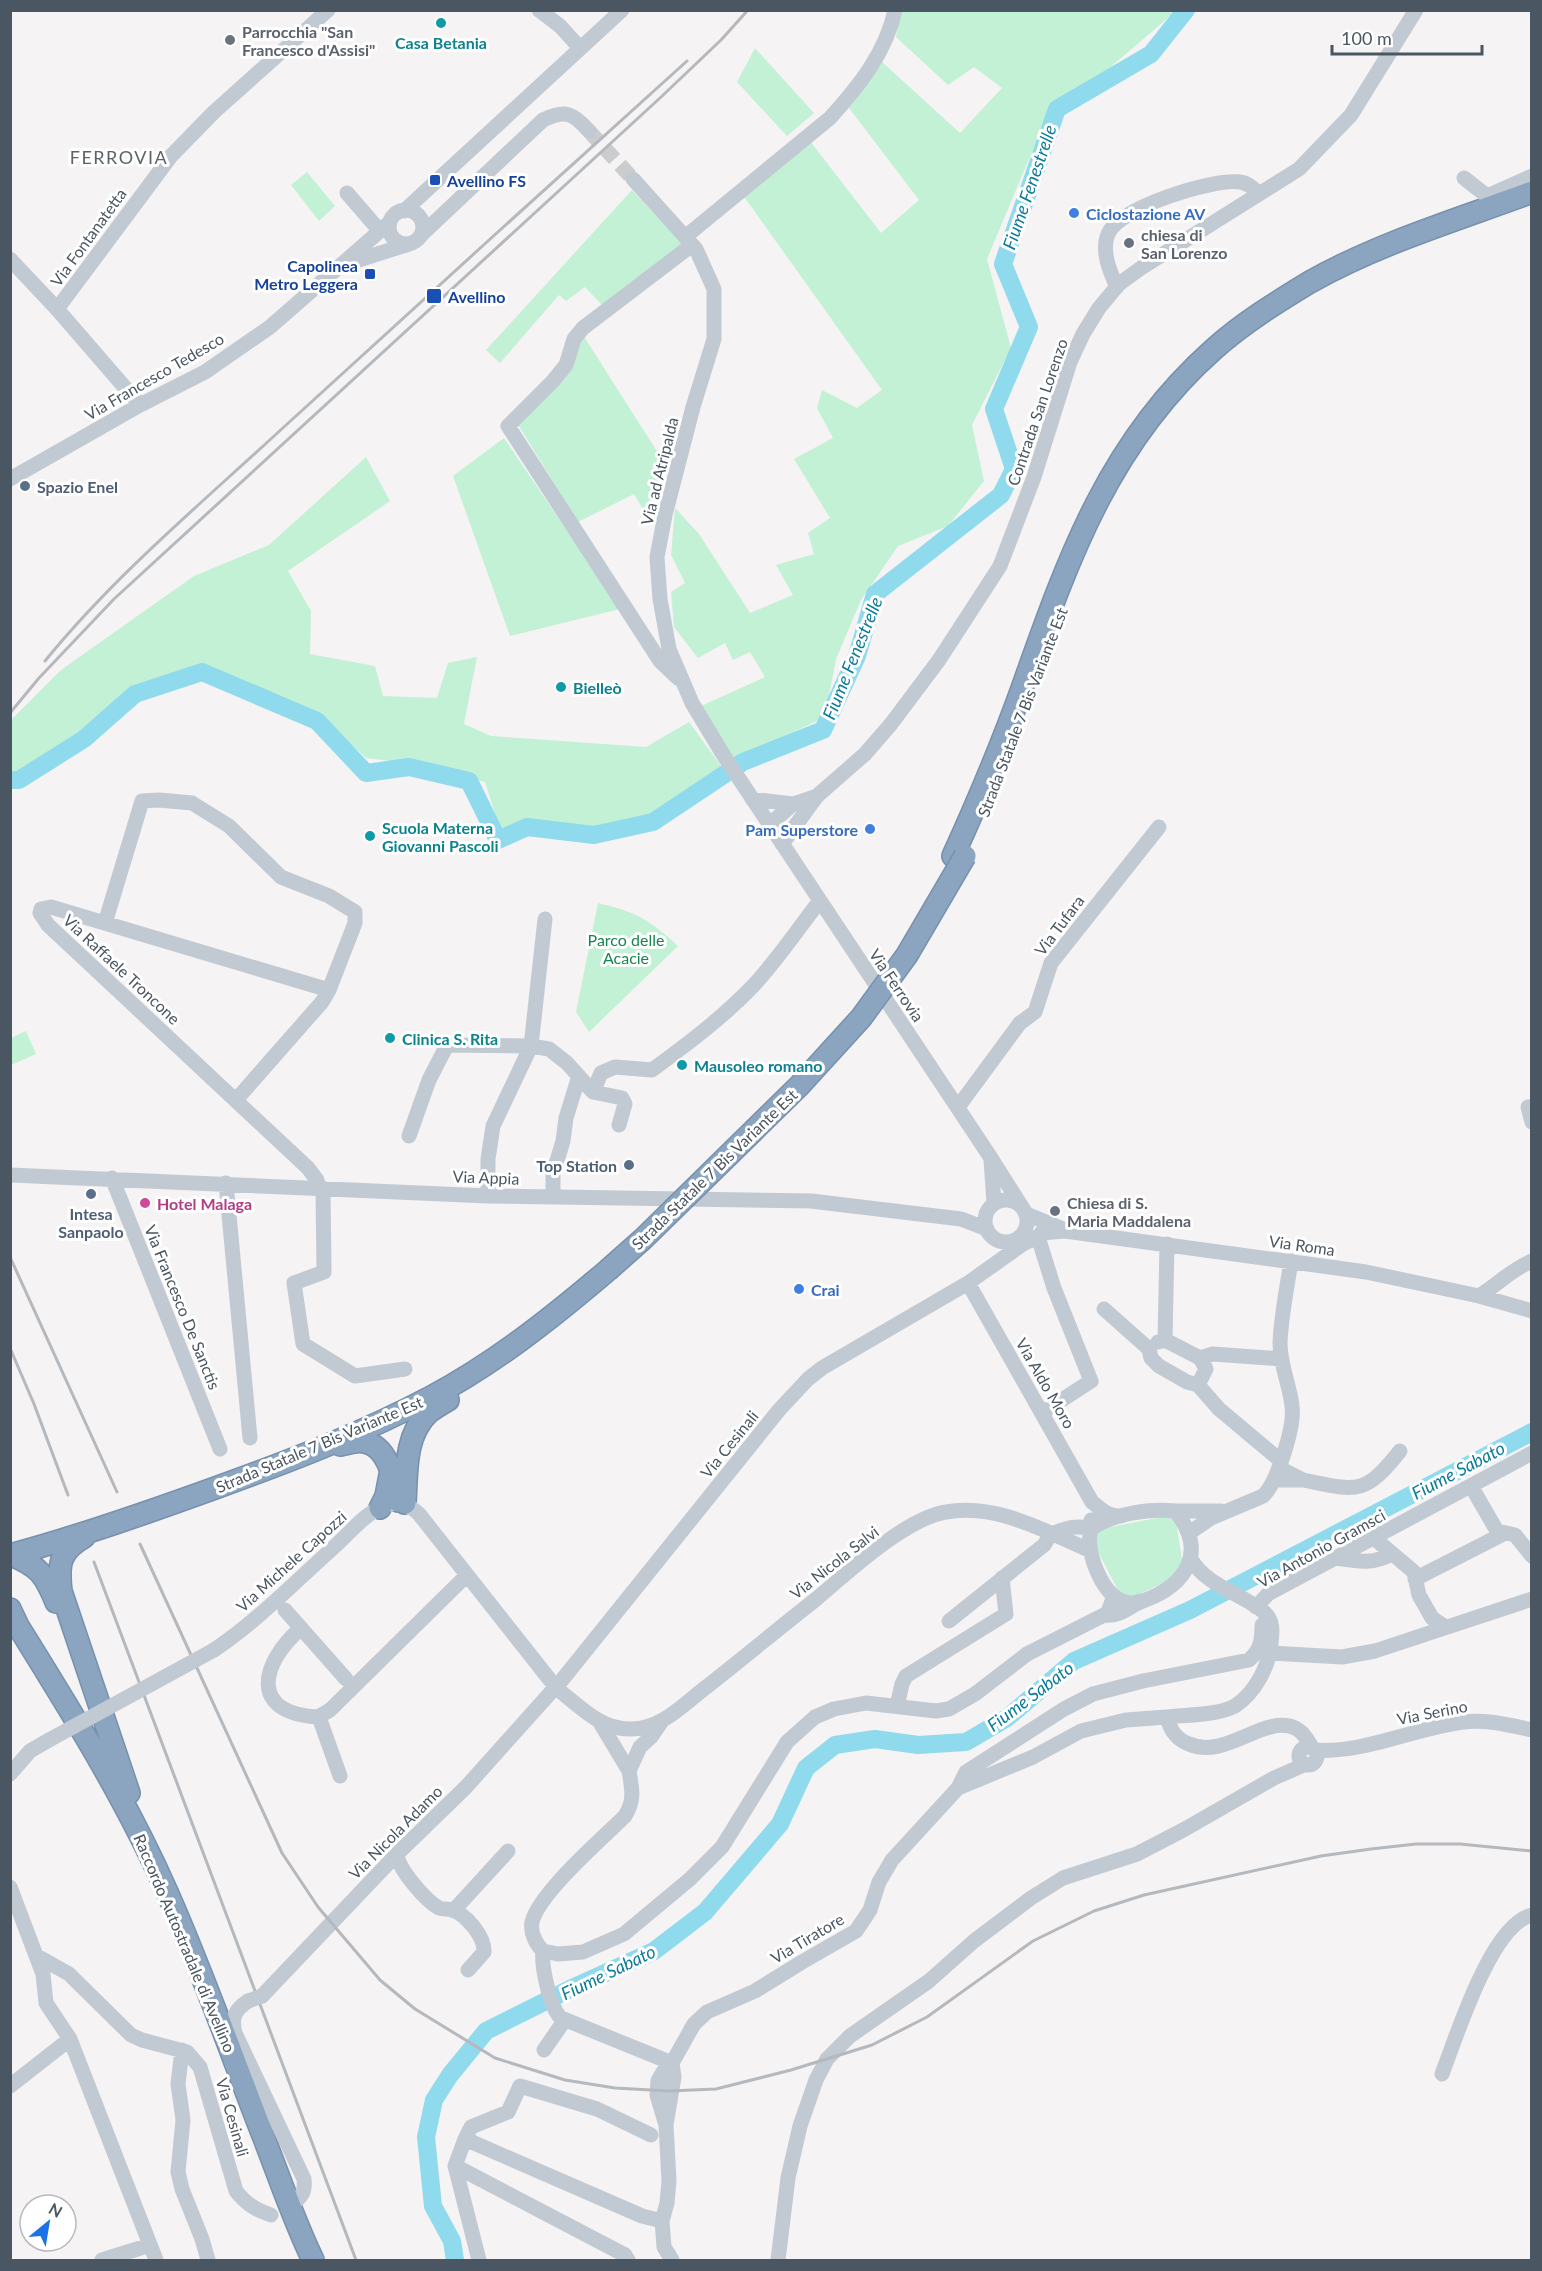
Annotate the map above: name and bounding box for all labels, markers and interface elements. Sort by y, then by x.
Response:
marker: Casa Betania [434,16,448,30]
scale bar [1332,18,1482,56]
place label: Parrocchia "San Francesco d'Assisi" [242,22,375,59]
text: 100 m [1341,27,1392,49]
marker: Parrocchia "San Francesco d'Assisi" [223,33,237,47]
place label: Casa Betania [395,33,487,52]
water label: Fiume Fenestrelle [997,122,1061,252]
district label: FERROVIA [70,146,168,168]
place label: Avellino FS [446,171,526,190]
marker: Avellino FS [428,173,442,187]
street label: Via Fontanatetta [46,184,130,290]
place label: Ciclostazione AV [1086,204,1206,223]
marker: Ciclostazione AV [1067,206,1081,220]
place label: chiesa di San Lorenzo [1141,225,1228,262]
marker: chiesa di San Lorenzo [1122,236,1136,250]
place label: Capolinea Metro Leggera [254,256,358,293]
marker: Capolinea Metro Leggera [363,267,377,281]
marker: Avellino [425,287,443,305]
place label: Avellino [447,287,505,306]
street label: Via Francesco Tedesco [81,328,227,424]
street label: Contrada San Lorenzo [1003,336,1071,488]
street label: Via ad Atripalda [636,415,682,527]
place label: Spazio Enel [37,477,118,496]
marker: Spazio Enel [18,479,32,493]
water label: Fiume Fenestrelle [817,593,887,723]
street label: Strada Statale 7 Bis Variante Est [973,604,1071,819]
place label: Bielleò [573,678,622,697]
marker: Bielleò [554,680,568,694]
place label: Scuola Materna Giovanni Pascoli [382,818,499,855]
place label: Pam Superstore [745,820,858,839]
marker: Pam Superstore [863,822,877,836]
marker: Scuola Materna Giovanni Pascoli [363,829,377,843]
street label: Via Tufara [1030,891,1088,959]
street label: Via Raffaele Troncone [60,910,184,1028]
park label: Parco delle Acacie [588,930,664,967]
street label: Via Ferrovia [866,945,928,1025]
place label: Clinica S. Rita [402,1029,498,1048]
marker: Clinica S. Rita [383,1031,397,1045]
place label: Mausoleo romano [694,1056,823,1075]
marker: Mausoleo romano [675,1058,689,1072]
street label: Strada Statale 7 Bis Variante Est [627,1085,801,1253]
place label: Top Station [536,1156,617,1175]
marker: Top Station [622,1158,636,1172]
street label: Via Appia [452,1166,520,1188]
marker: Intesa Sanpaolo [84,1187,98,1201]
place label: Chiesa di S. Maria Maddalena [1067,1193,1191,1230]
place label: Hotel Malaga [157,1194,252,1213]
marker: Hotel Malaga [138,1196,152,1210]
place label: Intesa Sanpaolo [58,1204,124,1241]
marker: Chiesa di S. Maria Maddalena [1048,1204,1062,1218]
street label: Via Francesco De Sanctis [141,1222,225,1392]
street label: Via Roma [1268,1231,1336,1259]
place label: Crai [811,1280,840,1299]
marker: Crai [792,1282,806,1296]
street label: Via Aldo Moro [1012,1334,1080,1432]
street label: Strada Statale 7 Bis Variante Est [213,1392,425,1496]
street label: Via Cesinali [696,1407,762,1481]
water label: Fiume Sabato [1408,1436,1508,1504]
street label: Via Antonio Gramsci [1254,1505,1388,1591]
street label: Via Michele Capozzi [232,1507,350,1615]
street label: Via Nicola Salvi [786,1521,882,1603]
water label: Fiume Sabato [982,1656,1078,1736]
street label: Via Serino [1395,1696,1469,1728]
street label: Via Nicola Adamo [344,1781,446,1883]
street label: Raccordo Autostradale di Avellino [130,1831,240,2055]
street label: Via Tiratore [767,1909,847,1967]
water label: Fiume Sabato [557,1940,659,2004]
street label: Via Cesinali [213,2075,253,2159]
north arrow [18,2193,78,2253]
text: N [46,2198,66,2221]

